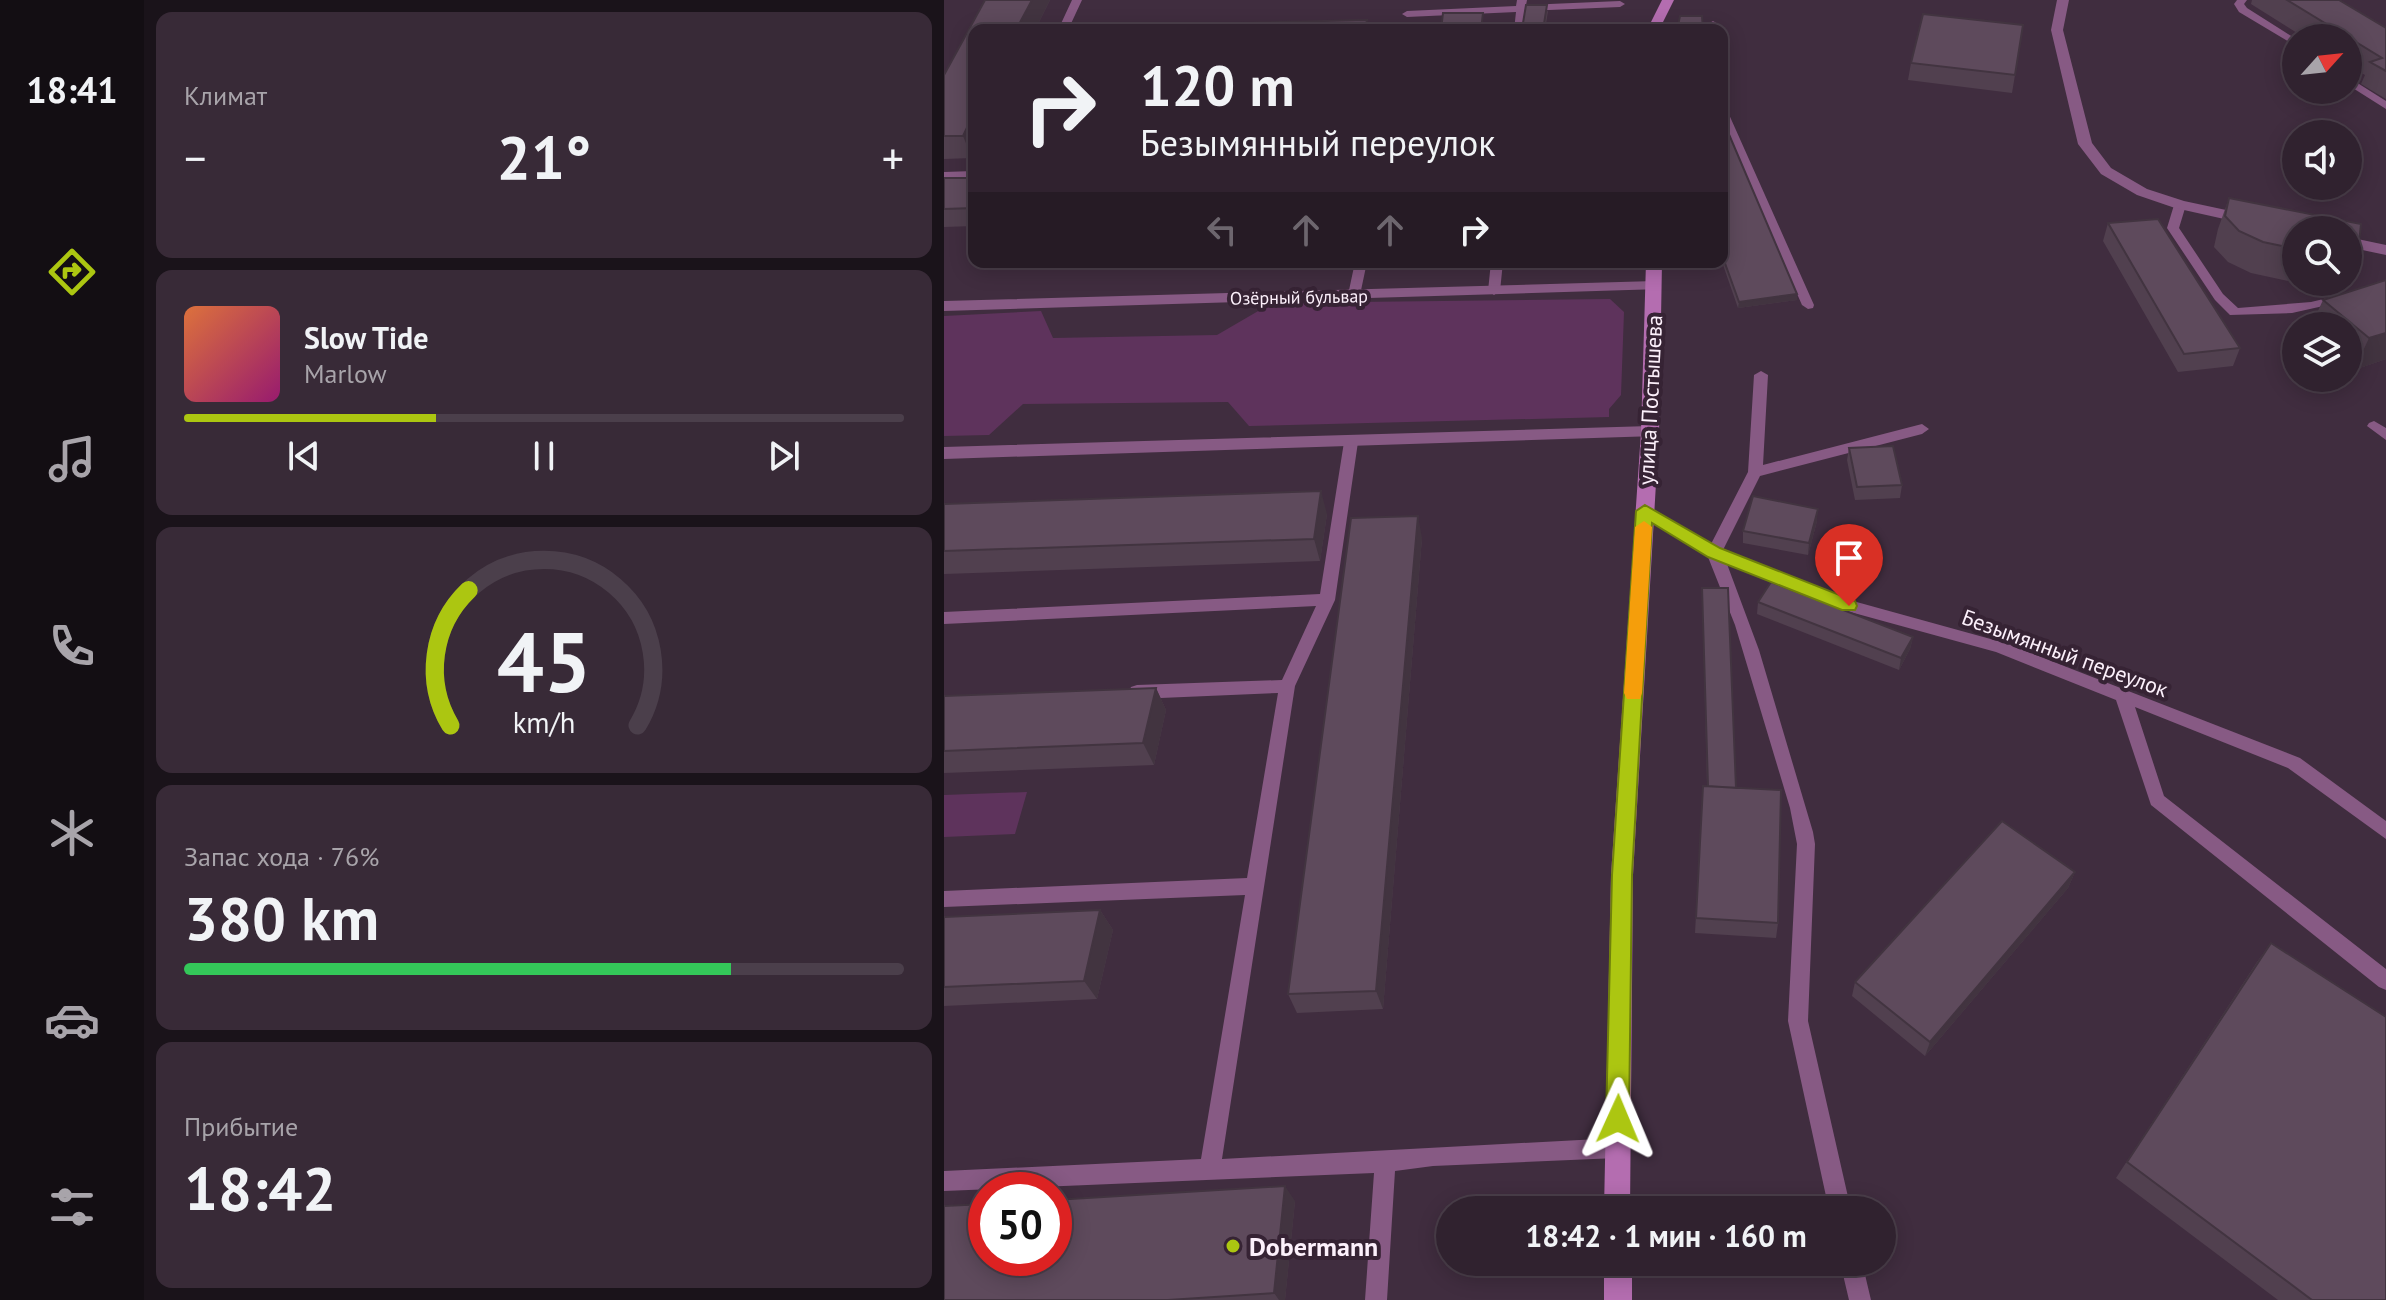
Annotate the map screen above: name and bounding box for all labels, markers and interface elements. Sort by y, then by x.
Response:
north arrow [2282,24,2362,104]
map controls [2282,24,2362,392]
text: 120 m [1140,49,1295,121]
icon: right [1008,56,1112,160]
text: 18:41 [26,66,118,113]
text: Климат [184,79,267,112]
text: 21° [497,118,591,196]
text: Безымянный переулок [1140,119,1496,166]
button: sound [2282,120,2362,200]
text: − [184,129,206,186]
text: + [882,129,904,186]
icon: left [1200,208,1244,252]
icon: ahead [1284,208,1328,252]
icon: ahead [1368,208,1412,252]
icon: right [1452,208,1496,252]
button: search [2282,216,2362,296]
icon: directions [44,244,100,300]
street label: Озёрный бульвар [1230,284,1368,310]
button: layers [2282,312,2362,392]
street label: улица Постышева [1632,314,1668,486]
text: Slow Tide [304,318,429,357]
text: Marlow [304,357,387,390]
icon: music [44,431,100,487]
icon: previous [282,434,326,478]
icon: pause [522,434,566,478]
icon: next [762,434,806,478]
pin [1815,524,1883,606]
icon: arrive [1827,536,1871,580]
street label: Безымянный переулок [1958,603,2172,703]
text: 45 [497,607,591,715]
icon: phone [44,618,100,674]
text: km/h [513,704,575,741]
icon: climate [44,805,100,861]
text: Запас хода · 76% [184,840,379,873]
text: 380 km [184,879,379,957]
icon: car [44,992,100,1048]
position arrow [1576,1077,1660,1161]
text: Прибытие [184,1110,298,1143]
text: 18:42 [184,1149,336,1227]
speed limit sign: 50 [968,1172,1072,1276]
icon: filters [44,1179,100,1235]
text: 18:42 · 1 мин · 160 m [1525,1216,1807,1255]
place label: Dobermann [1249,1230,1378,1263]
marker: Dobermann [1224,1237,1242,1255]

